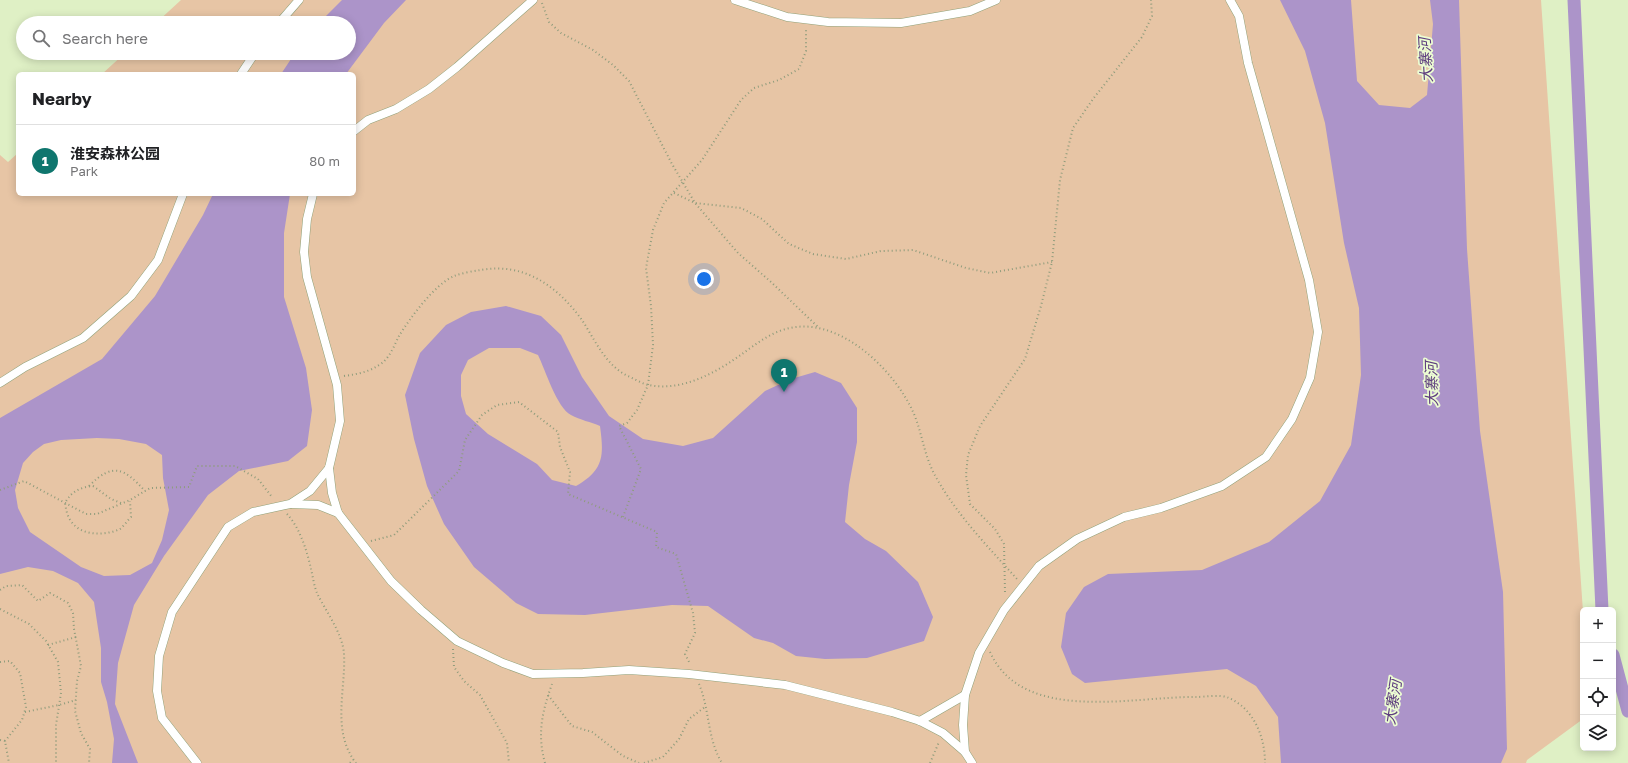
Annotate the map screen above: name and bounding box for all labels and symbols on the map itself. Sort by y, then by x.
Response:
water label: 大寨河 [1415,34,1435,83]
your location [694,269,714,289]
water label: 大寨河 [1422,358,1440,407]
pin: 1 [771,359,797,392]
water label: 大寨河 [1380,675,1405,726]

